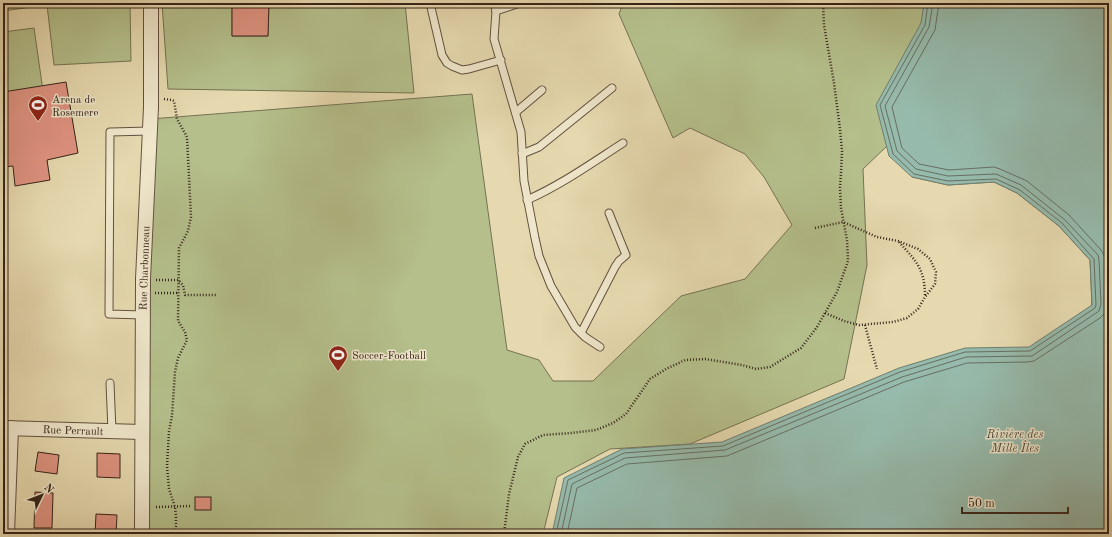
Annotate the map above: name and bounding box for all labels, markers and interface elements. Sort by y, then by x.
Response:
sports icon: Arena de Rosemere [27,94,49,122]
place label: Arena de Rosemere [52,95,99,119]
street label: Rue Charbonneau [139,226,152,310]
sports icon: Soccer-Football [327,344,349,372]
place label: Soccer-Football [352,351,426,362]
street label: Rue Perrault [42,425,104,438]
water label: Rivière des Mille Îles [985,429,1044,455]
north arrow [22,475,62,515]
text: N [41,482,56,496]
scale bar [962,489,1068,515]
text: 50 m [968,497,995,510]

